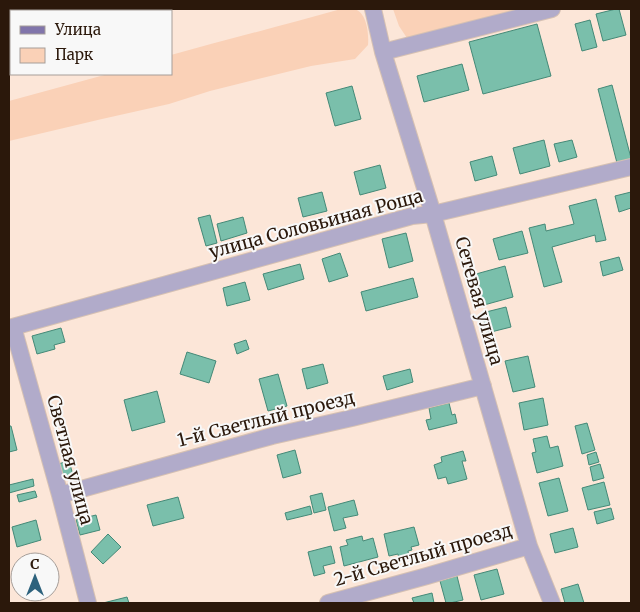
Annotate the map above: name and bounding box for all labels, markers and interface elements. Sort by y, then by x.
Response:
legend [10,10,172,75]
text: Улица [54,20,101,39]
text: Парк [55,45,94,64]
street label: улица Соловьиная Роща [206,184,426,263]
street label: Сетевая улица [450,234,509,368]
street label: 1-й Светлый проезд [175,385,357,452]
street label: Светлая улица [42,393,99,528]
street label: 2-й Светлый проезд [331,518,515,591]
north arrow [10,552,60,602]
text: С [30,555,40,573]

